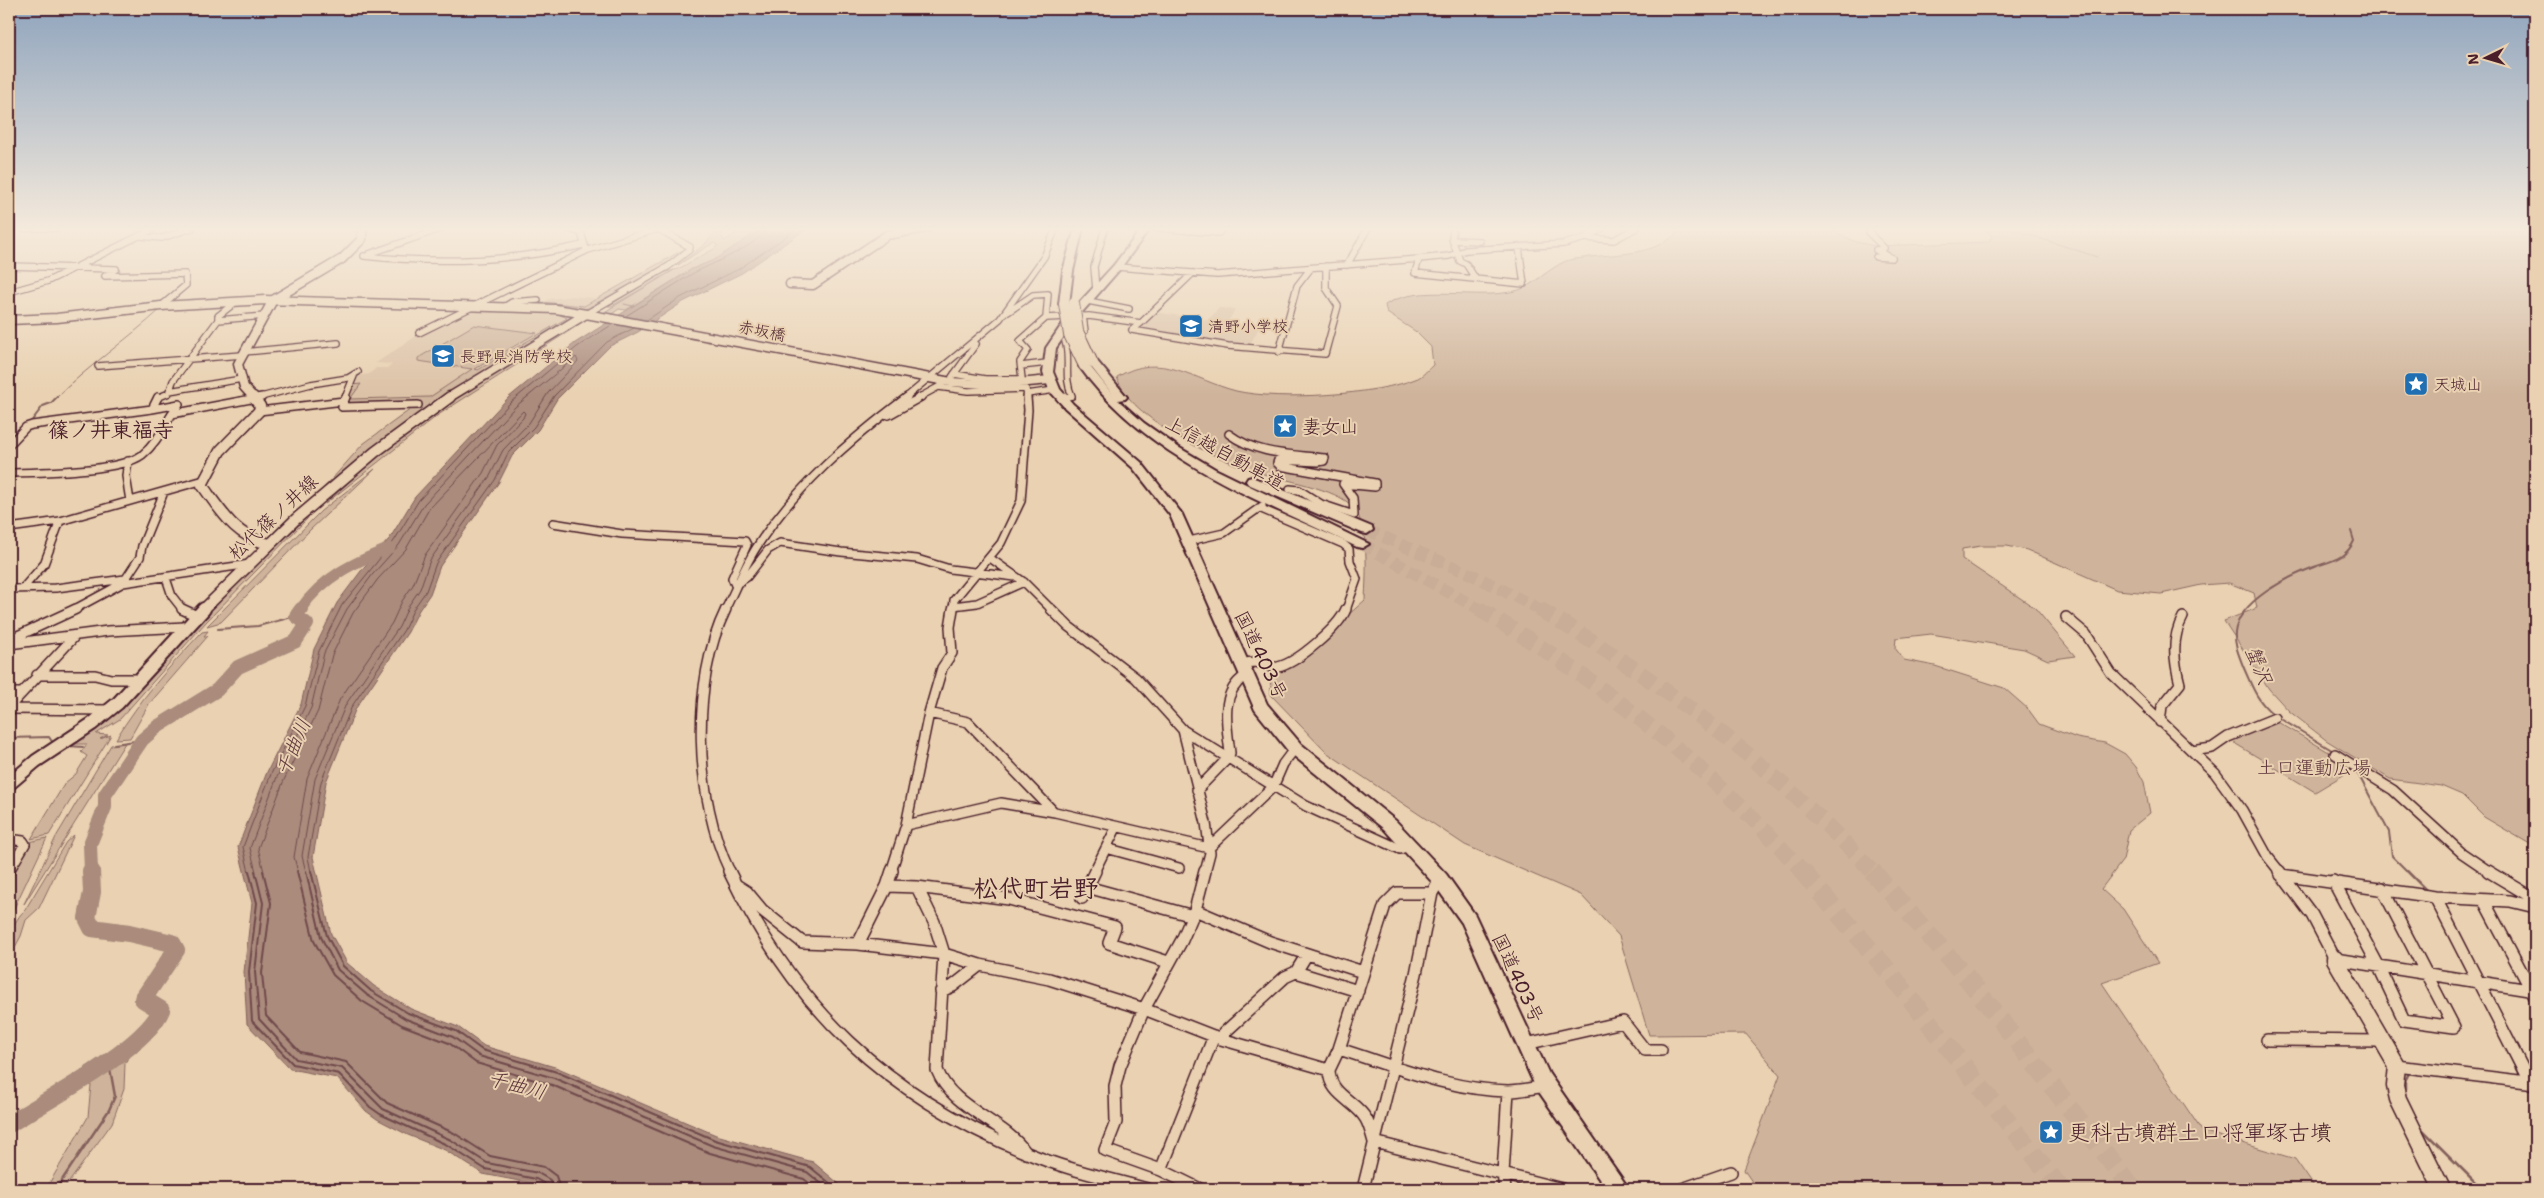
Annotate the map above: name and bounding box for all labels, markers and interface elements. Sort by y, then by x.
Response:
north arrow [2462,32,2512,82]
text: N [2464,53,2482,65]
school or university icon: 清野小学校 [1178,313,1204,339]
street label: 赤坂橋 [736,316,788,346]
place label: 清野小学校 [1208,316,1288,337]
school or university icon: 長野県消防学校 [430,343,456,369]
place label: 長野県消防学校 [460,346,572,367]
place icon: 天城山 [2403,371,2429,397]
place label: 天城山 [2434,374,2482,395]
street label: 上信越自動車道 [1161,410,1289,496]
place icon: 妻女山 [1272,413,1298,439]
place label: 妻女山 [1302,414,1359,439]
district label: 篠ノ井東福寺 [48,416,174,444]
street label: 松代篠ノ井線 [223,469,323,565]
street label: 国道403号 [1229,606,1293,704]
water label: 蟹沢 [2239,642,2279,689]
water label: 千曲川 [269,714,317,780]
park label: 土口運動広場 [2257,755,2371,780]
district label: 松代町岩野 [973,871,1099,905]
street label: 国道403号 [1486,929,1550,1027]
water label: 千曲川 [485,1065,549,1105]
place label: 更科古墳群土口将軍塚古墳 [2068,1118,2332,1147]
place icon: 更科古墳群土口将軍塚古墳 [2038,1119,2064,1145]

